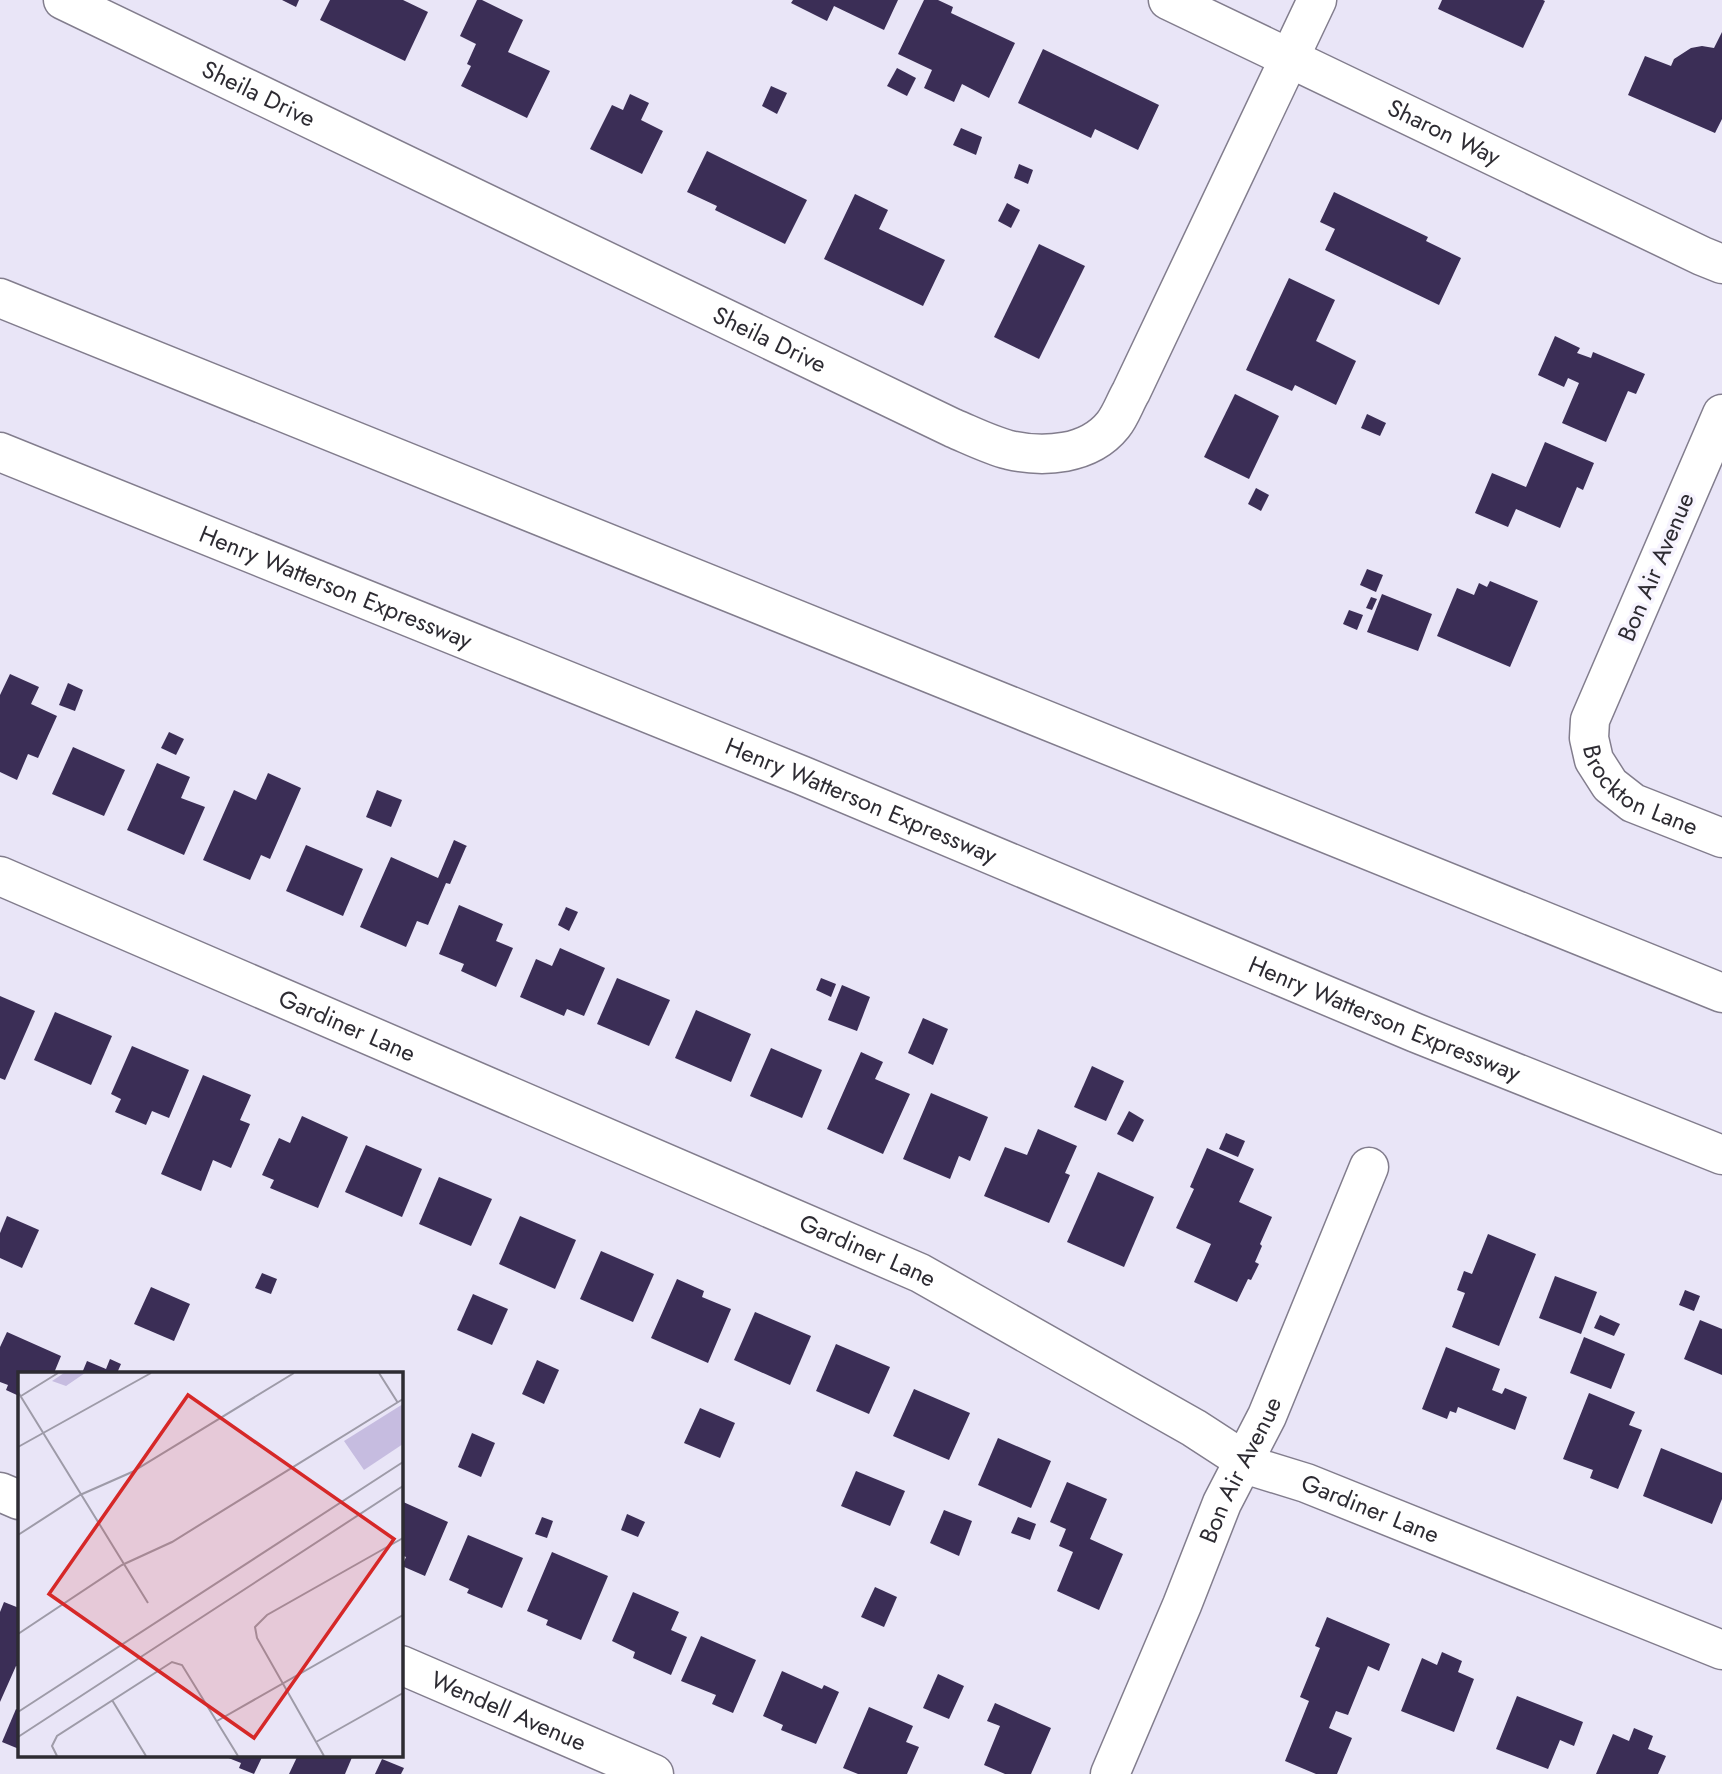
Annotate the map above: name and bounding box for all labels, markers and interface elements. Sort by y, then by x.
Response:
street label: Sheila Drive [196,51,321,136]
street label: Sharon Way [1382,90,1507,174]
street label: Sheila Drive [707,297,832,382]
street label: Bon Air Avenue [1608,487,1703,647]
street label: Henry Watterson Expressway [194,516,478,658]
street label: Henry Watterson Expressway [720,728,1003,872]
street label: Brockton Lane [1574,741,1703,844]
street label: Henry Watterson Expressway [1243,947,1526,1090]
street label: Gardiner Lane [273,980,421,1070]
street label: Gardiner Lane [794,1205,943,1296]
inset map [18,1372,402,1756]
street label: Bon Air Avenue [1190,1391,1290,1548]
street label: Gardiner Lane [1296,1465,1445,1552]
street label: Wendell Avenue [426,1662,592,1760]

